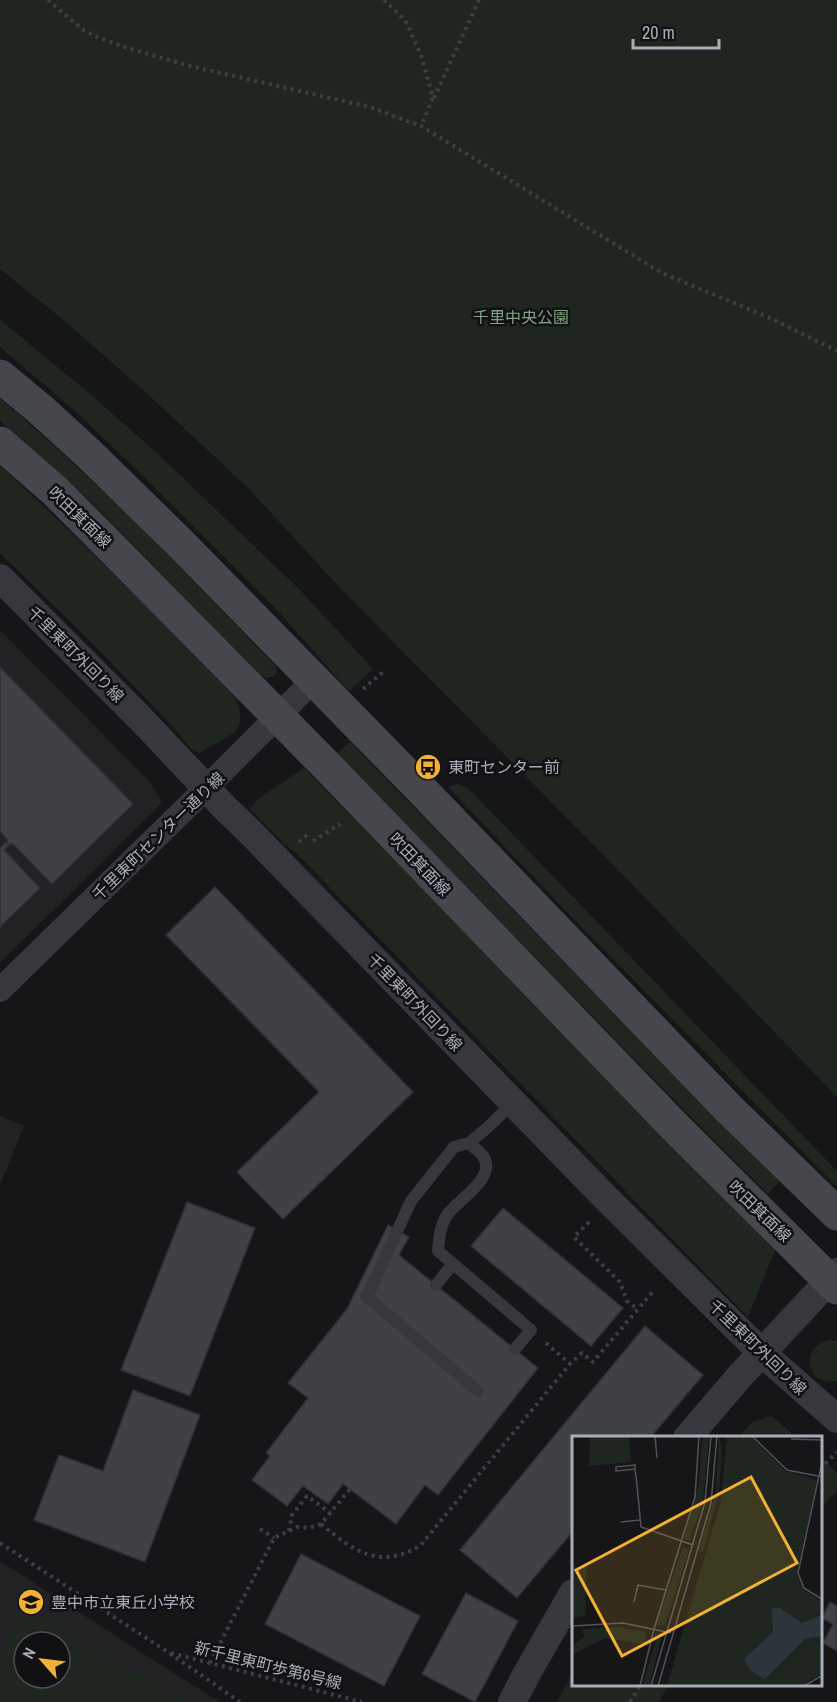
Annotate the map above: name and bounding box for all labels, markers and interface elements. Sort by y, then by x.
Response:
scale bar [633,12,718,50]
text: 20 m [642,20,675,45]
park label: 千里中央公園 [473,306,569,328]
street label: 吹田箕面線 [44,481,116,553]
street label: 千里東町外回り線 [23,601,129,707]
bus stop icon: 東町センター前 [413,752,443,782]
place label: 東町センター前 [448,756,560,778]
street label: 千里東町センター通り線 [87,767,229,905]
street label: 吹田箕面線 [384,828,456,900]
street label: 千里東町外回り線 [363,948,467,1056]
street label: 吹田箕面線 [724,1175,796,1247]
street label: 千里東町外回り線 [704,1295,812,1399]
inset map [572,1436,822,1687]
school or university icon: 豊中市立東丘小学校 [16,1587,46,1617]
place label: 豊中市立東丘小学校 [51,1591,195,1613]
north arrow [12,1630,72,1690]
street label: 新千里東町歩第6号線 [192,1636,344,1694]
text: N [17,1644,41,1662]

